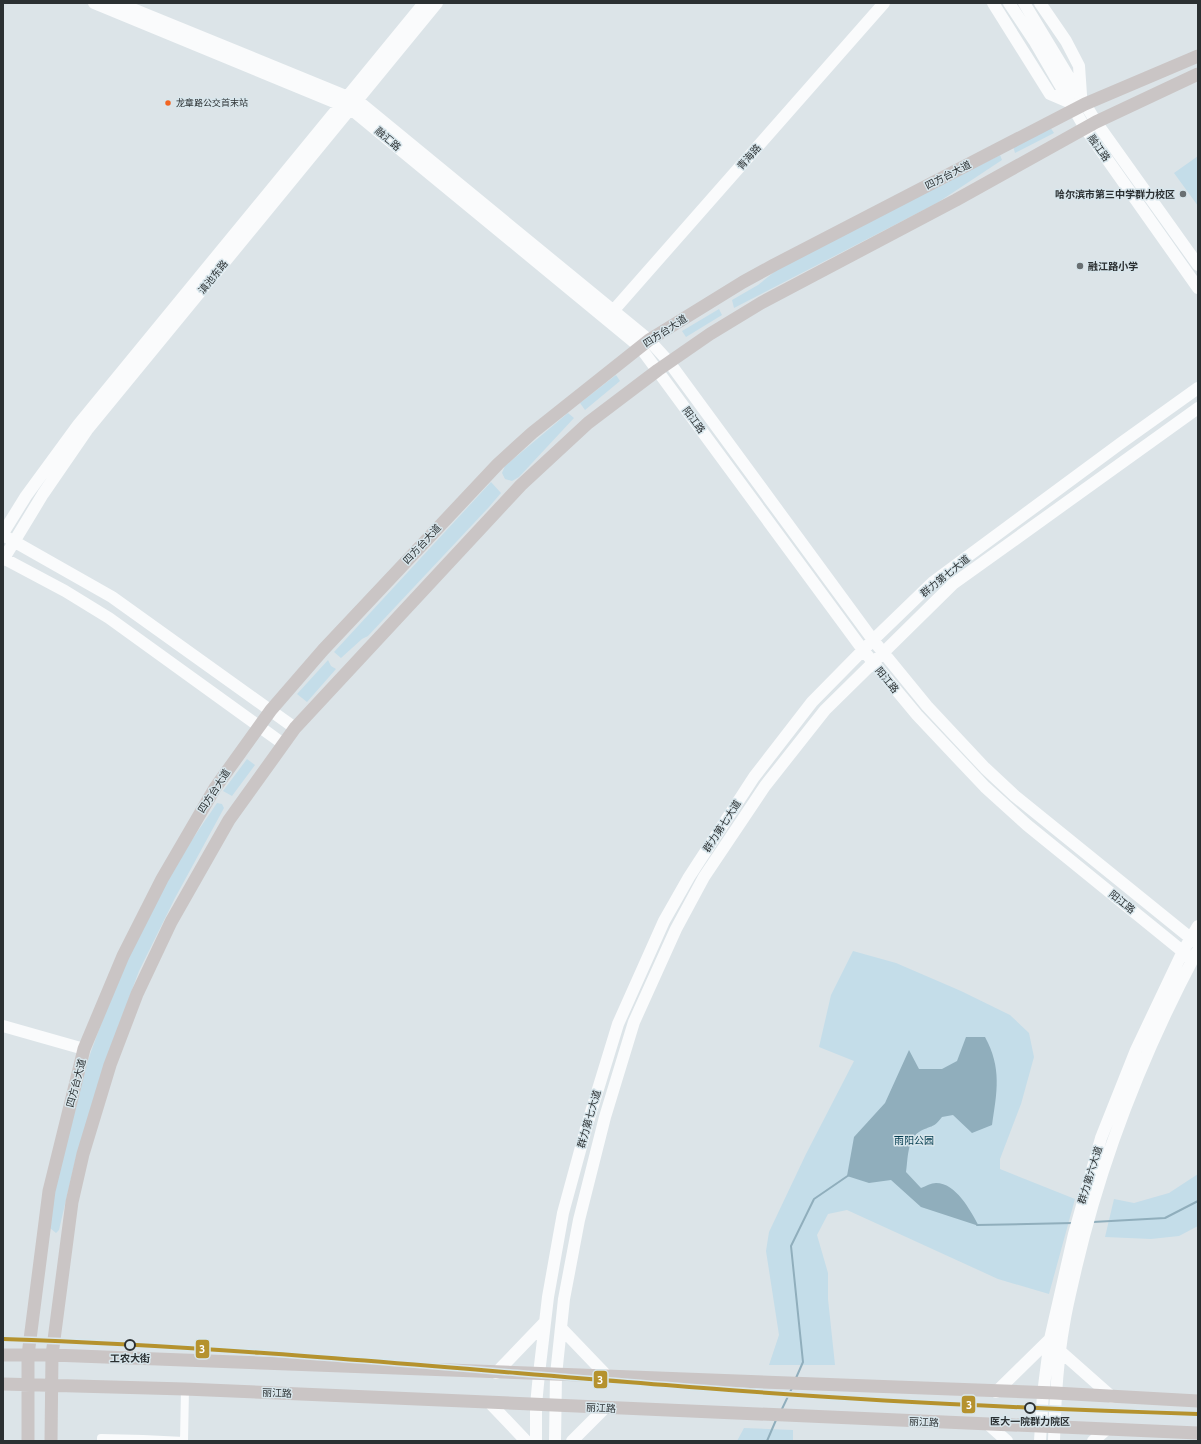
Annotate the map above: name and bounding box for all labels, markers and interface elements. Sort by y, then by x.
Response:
place label: 龙章路公交首末站 [176,97,248,108]
marker: 龙章路公交首末站 [163,98,173,108]
street label: 融汇路 [373,125,403,153]
street label: 融江路 [1086,133,1112,163]
street label: 青海路 [735,142,763,172]
street label: 四方台大道 [923,159,973,191]
place label: 哈尔滨市第三中学群力校区 [1055,188,1175,200]
marker: 哈尔滨市第三中学群力校区 [1178,189,1188,199]
street label: 滇池东路 [196,258,230,296]
marker: 融江路小学 [1075,261,1085,271]
place label: 融江路小学 [1088,261,1138,272]
street label: 四方台大道 [641,313,689,349]
street label: 阳江路 [681,405,707,435]
street label: 四方台大道 [401,522,443,566]
street label: 群力第七大道 [918,553,972,599]
street label: 阳江路 [873,665,901,695]
street label: 四方台大道 [196,767,232,815]
street label: 群力第七大道 [701,798,743,854]
street label: 阳江路 [1107,888,1137,916]
street label: 四方台大道 [64,1057,88,1109]
street label: 群力第七大道 [575,1089,603,1149]
park label: 雨阳公园 [894,1135,934,1146]
street label: 群力第六大道 [1076,1145,1104,1205]
marker: 工农大街 [124,1339,136,1351]
line badge: 3 [195,1339,210,1359]
text: 3 [199,1343,205,1355]
place label: 工农大街 [110,1353,150,1364]
line badge: 3 [593,1370,608,1389]
text: 3 [597,1374,603,1386]
street label: 丽江路 [262,1387,292,1399]
line badge: 3 [961,1395,976,1414]
text: 3 [966,1399,972,1411]
street label: 丽江路 [586,1402,616,1414]
marker: 医大一院群力院区 [1024,1402,1036,1414]
street label: 丽江路 [909,1416,939,1428]
place label: 医大一院群力院区 [990,1416,1070,1427]

